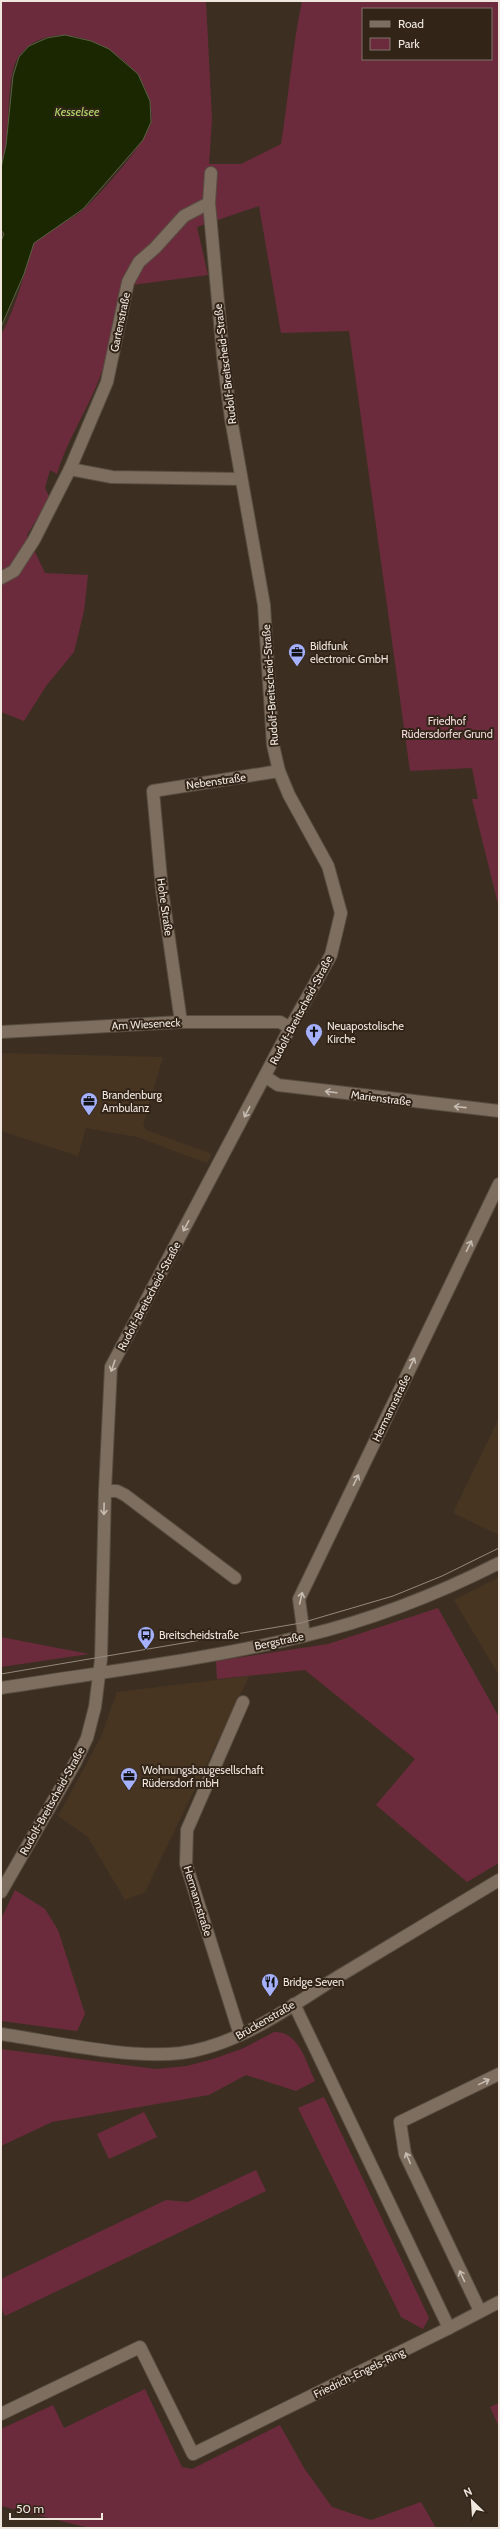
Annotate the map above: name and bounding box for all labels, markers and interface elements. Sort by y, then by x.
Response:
legend [362,8,492,60]
text: Road [398,16,424,31]
text: Park [398,36,420,51]
water label: Kesselsee [55,104,100,119]
street label: Gartenstraße [107,291,133,353]
street label: Rudolf-Breitscheid-Straße [211,303,239,425]
street label: Rudolf-Breitscheid-Straße [259,624,281,746]
place label: Bildfunk electronic GmbH [310,639,388,666]
office icon: Bildfunk electronic GmbH [287,642,307,667]
park label: Friedhof Rüdersdorfer Grund [401,714,493,741]
street label: Nebenstraße [185,770,247,792]
street label: Hohe Straße [154,877,176,937]
street label: Rudolf-Breitscheid-Straße [266,953,336,1067]
street label: Am Wieseneck [111,1015,181,1033]
place label: Neuapostolische Kirche [327,1019,404,1046]
church icon: Neuapostolische Kirche [304,1022,324,1047]
street label: Marienstraße [350,1087,412,1109]
place label: Brandenburg Ambulanz [102,1088,162,1115]
one-way arrow [325,1088,338,1096]
office icon: Brandenburg Ambulanz [79,1091,99,1116]
one-way arrow [454,1103,467,1110]
one-way arrow [243,1105,251,1117]
one-way arrow [182,1220,190,1232]
street label: Rudolf-Breitscheid-Straße [114,1239,184,1353]
one-way arrow [466,1241,473,1253]
one-way arrow [409,1358,416,1370]
one-way arrow [109,1359,116,1372]
street label: Hermannstraße [369,1372,413,1444]
one-way arrow [353,1475,360,1487]
one-way arrow [100,1502,108,1515]
one-way arrow [298,1591,306,1604]
bus stop icon: Breitscheidstraße [136,1625,156,1650]
place label: Breitscheidstraße [159,1628,239,1642]
street label: Bergstraße [253,1629,305,1653]
street label: Rudolf-Breitscheid-Straße [16,1744,88,1857]
place label: Wohnungsbaugesellschaft Rüdersdorf mbH [142,1763,264,1790]
office icon: Wohnungsbaugesellschaft Rüdersdorf mbH [119,1766,139,1791]
street label: Hermannstraße [181,1864,215,1938]
restaurant icon: Bridge Seven [260,1972,280,1997]
place label: Bridge Seven [283,1975,344,1989]
street label: Brückenstraße [233,1997,297,2043]
one-way arrow [478,2078,490,2085]
one-way arrow [404,2153,411,2165]
one-way arrow [458,2271,465,2283]
street label: Friedrich-Engels-Ring [311,2345,407,2401]
north arrow [452,2481,492,2521]
text: N [461,2484,474,2500]
scale bar [10,2495,102,2521]
text: 50 m [16,2501,44,2516]

